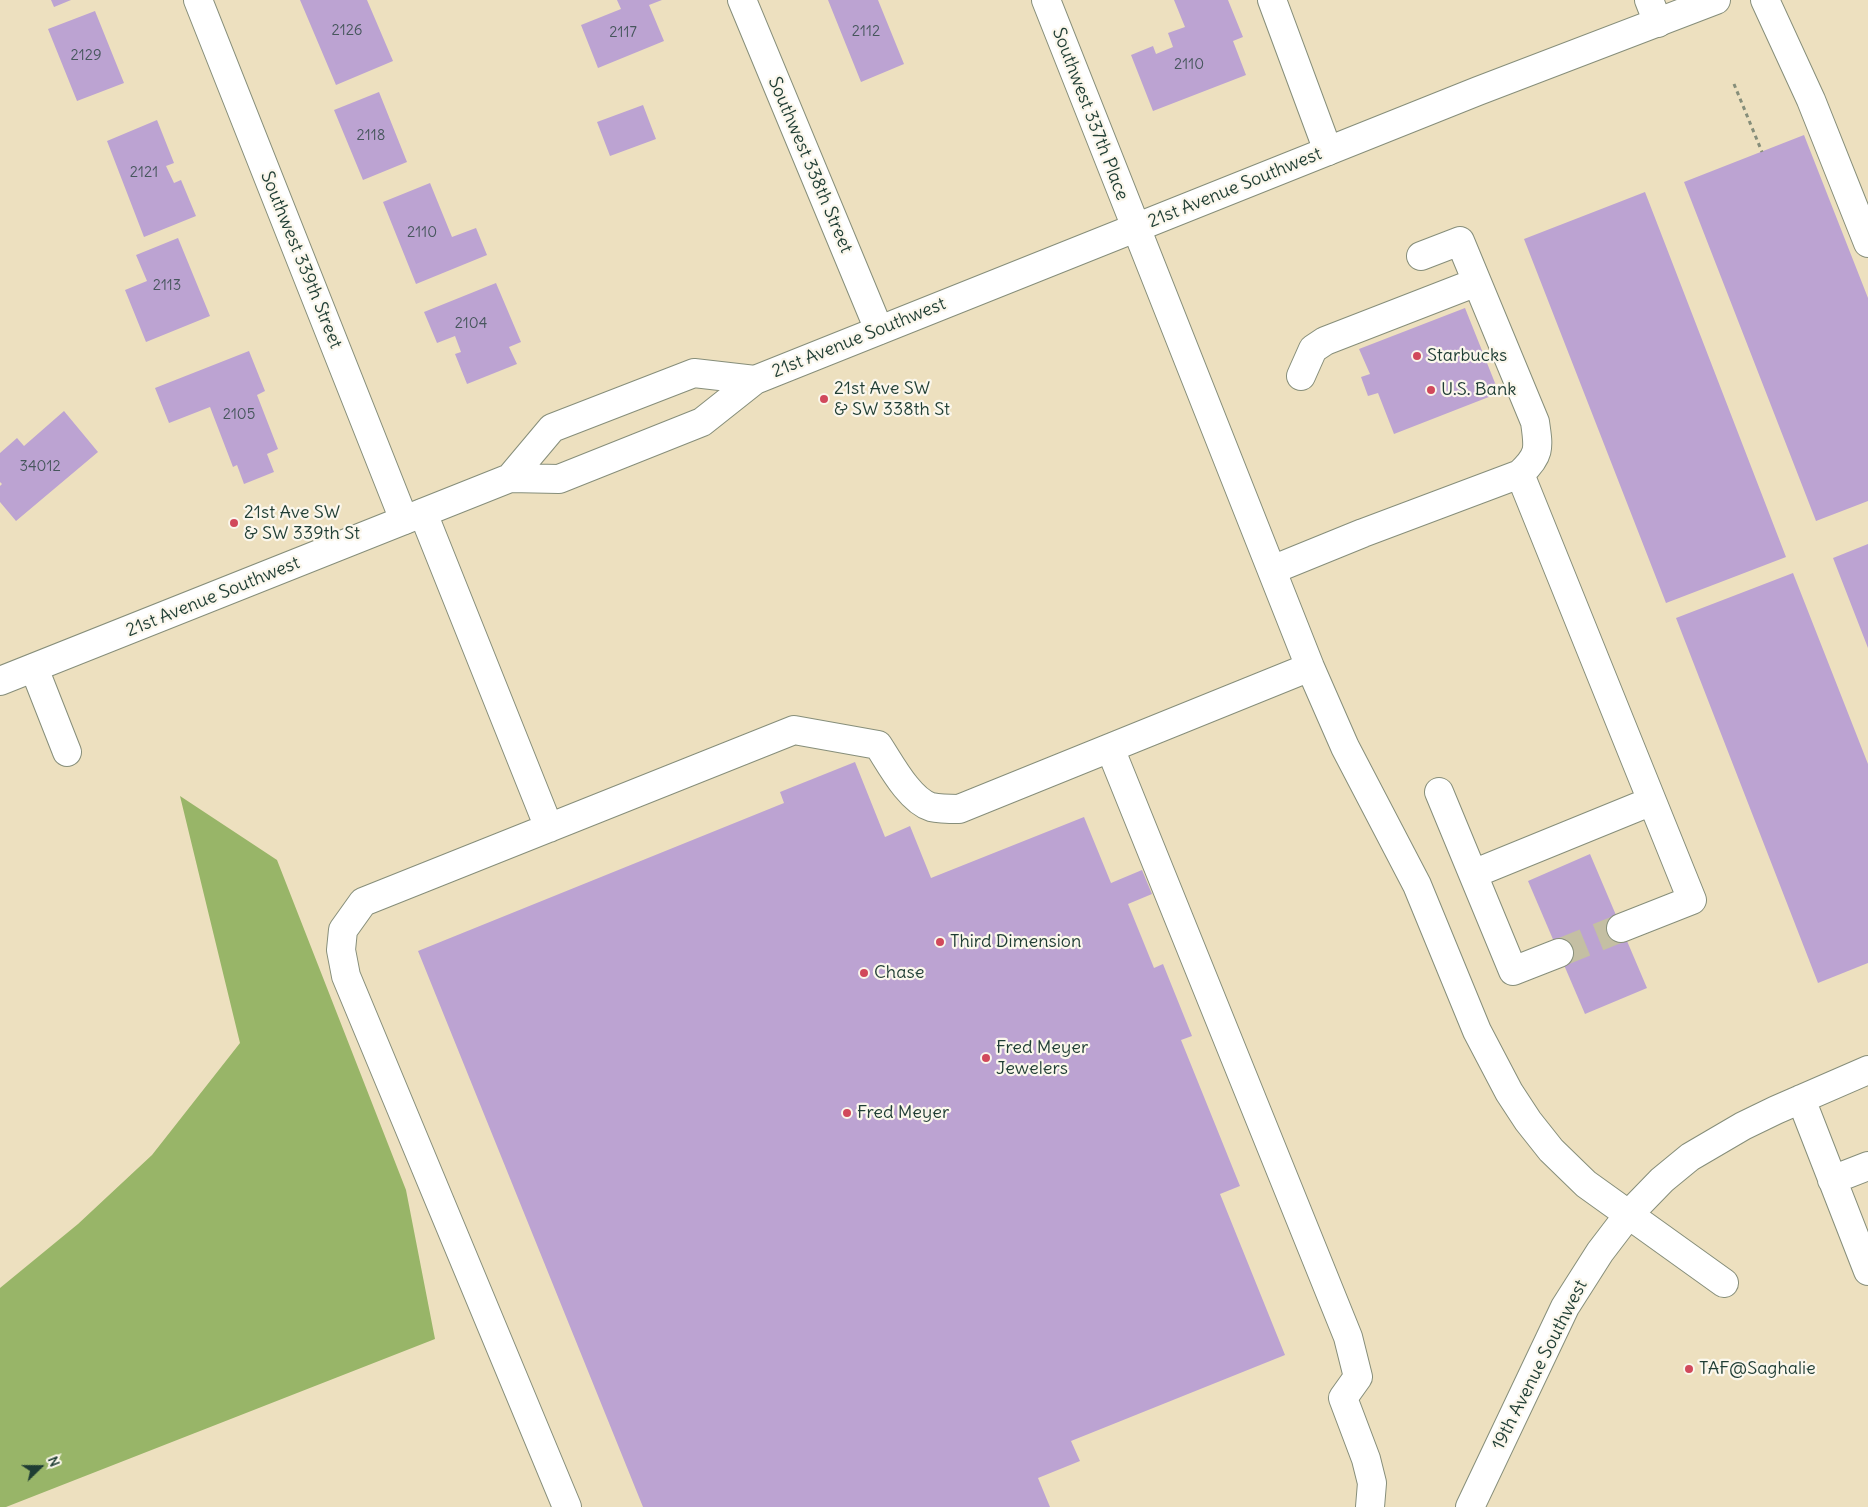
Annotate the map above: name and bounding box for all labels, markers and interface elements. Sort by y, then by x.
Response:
house number: 2126 [331,22,363,40]
house number: 2112 [852,23,880,41]
house number: 2117 [609,24,637,42]
street label: Southwest 337th Place [1047,25,1133,203]
house number: 2129 [70,47,102,65]
house number: 2110 [1174,56,1204,74]
street label: Southwest 338th Street [763,74,857,256]
house number: 2118 [357,127,385,145]
street label: 21st Avenue Southwest [1145,143,1325,233]
house number: 2121 [130,164,158,182]
street label: Southwest 339th Street [256,168,346,352]
house number: 2110 [407,224,437,242]
house number: 2113 [153,277,181,295]
street label: 21st Avenue Southwest [769,293,949,383]
house number: 2104 [455,315,487,333]
place label: Starbucks [1427,345,1507,367]
marker: Starbucks [1411,350,1423,362]
place label: 21st Ave SW & SW 338th St [834,378,950,420]
place label: U.S. Bank [1441,379,1516,401]
marker: U.S. Bank [1425,384,1437,396]
marker: 21st Ave SW & SW 338th St [818,393,830,405]
house number: 2105 [223,406,255,424]
house number: 34012 [19,458,61,476]
place label: 21st Ave SW & SW 339th St [244,502,360,544]
marker: 21st Ave SW & SW 339th St [228,517,240,529]
street label: 21st Avenue Southwest [123,552,303,642]
place label: Third Dimension [950,931,1081,953]
marker: Third Dimension [934,936,946,948]
place label: Chase [874,962,924,984]
marker: Chase [858,967,870,979]
place label: Fred Meyer Jewelers [996,1037,1088,1080]
marker: Fred Meyer Jewelers [980,1052,992,1064]
place label: Fred Meyer [857,1102,949,1124]
marker: Fred Meyer [841,1107,853,1119]
street label: 19th Avenue Southwest [1488,1276,1592,1454]
place label: TAF@Saghalie [1699,1358,1816,1380]
marker: TAF@Saghalie [1683,1363,1695,1375]
north arrow [15,1442,65,1492]
text: N [44,1454,64,1469]

